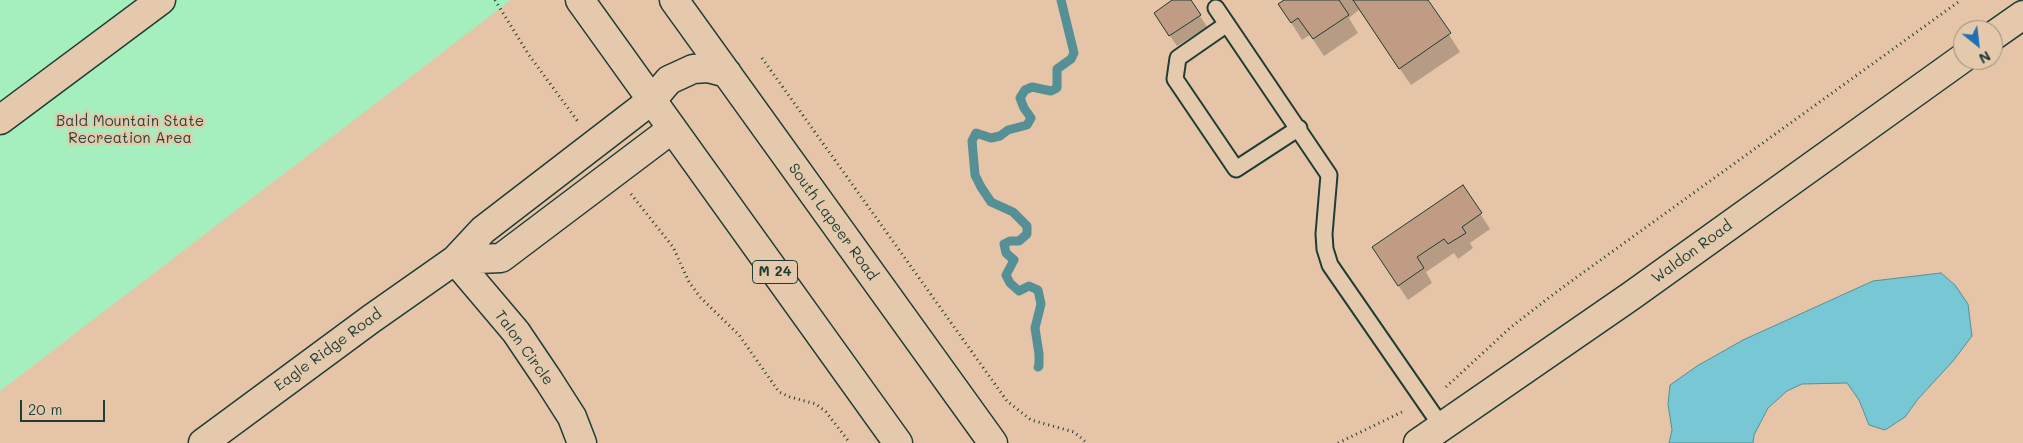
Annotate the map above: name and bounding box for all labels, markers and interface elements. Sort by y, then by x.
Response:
north arrow [1953,20,2003,70]
text: N [1976,47,1994,69]
park label: Bald Mountain State Recreation Area [56,112,204,147]
street label: South Lapeer Road [785,160,881,284]
street label: Waldon Road [1648,217,1736,287]
road number: M 24 [752,260,798,284]
street label: Eagle Ridge Road [271,305,385,395]
street label: Talon Circle [491,307,557,389]
scale bar [22,390,108,422]
text: 20 m [28,399,62,419]

